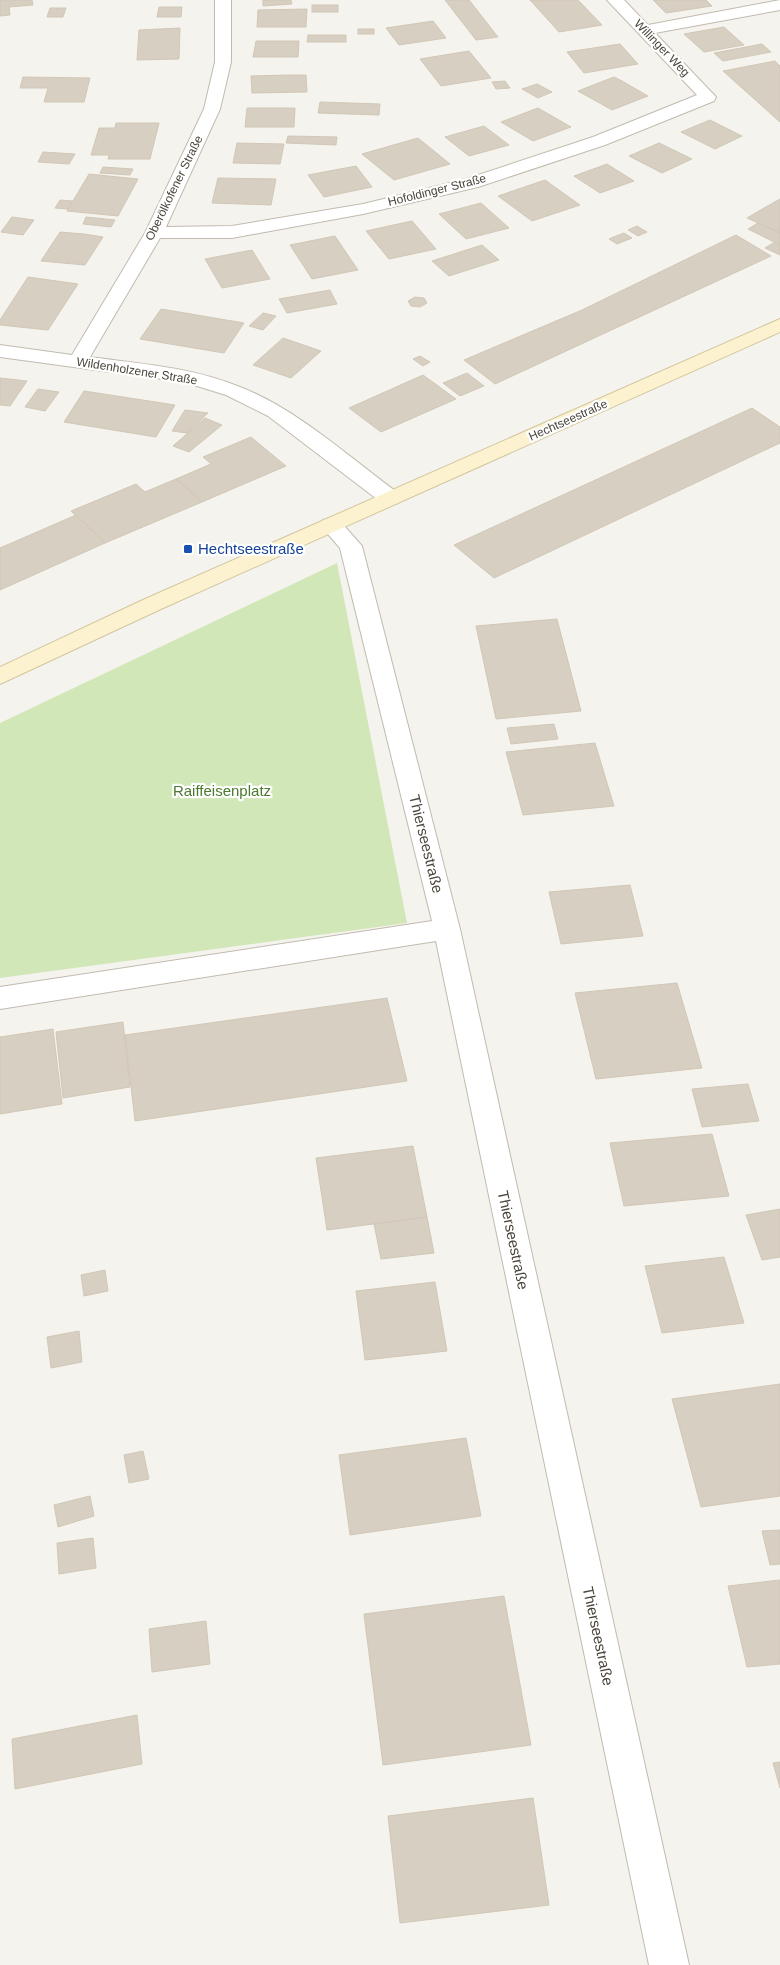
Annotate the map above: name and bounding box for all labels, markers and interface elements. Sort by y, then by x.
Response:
street label: Willinger Weg [631,17,693,79]
street label: Oberölkofener Straße [142,133,206,243]
street label: Hofoldinger Straße [386,171,488,209]
street label: Wildenholzener Straße [76,355,199,388]
street label: Hechtseestraße [526,396,610,444]
place label: Hechtseestraße [198,540,304,557]
marker: Hechtseestraße [182,543,194,555]
park label: Raiffeisenplatz [173,782,271,799]
street label: Thierseestraße [406,793,447,895]
street label: Thierseestraße [495,1189,532,1291]
street label: Thierseestraße [580,1585,617,1687]

